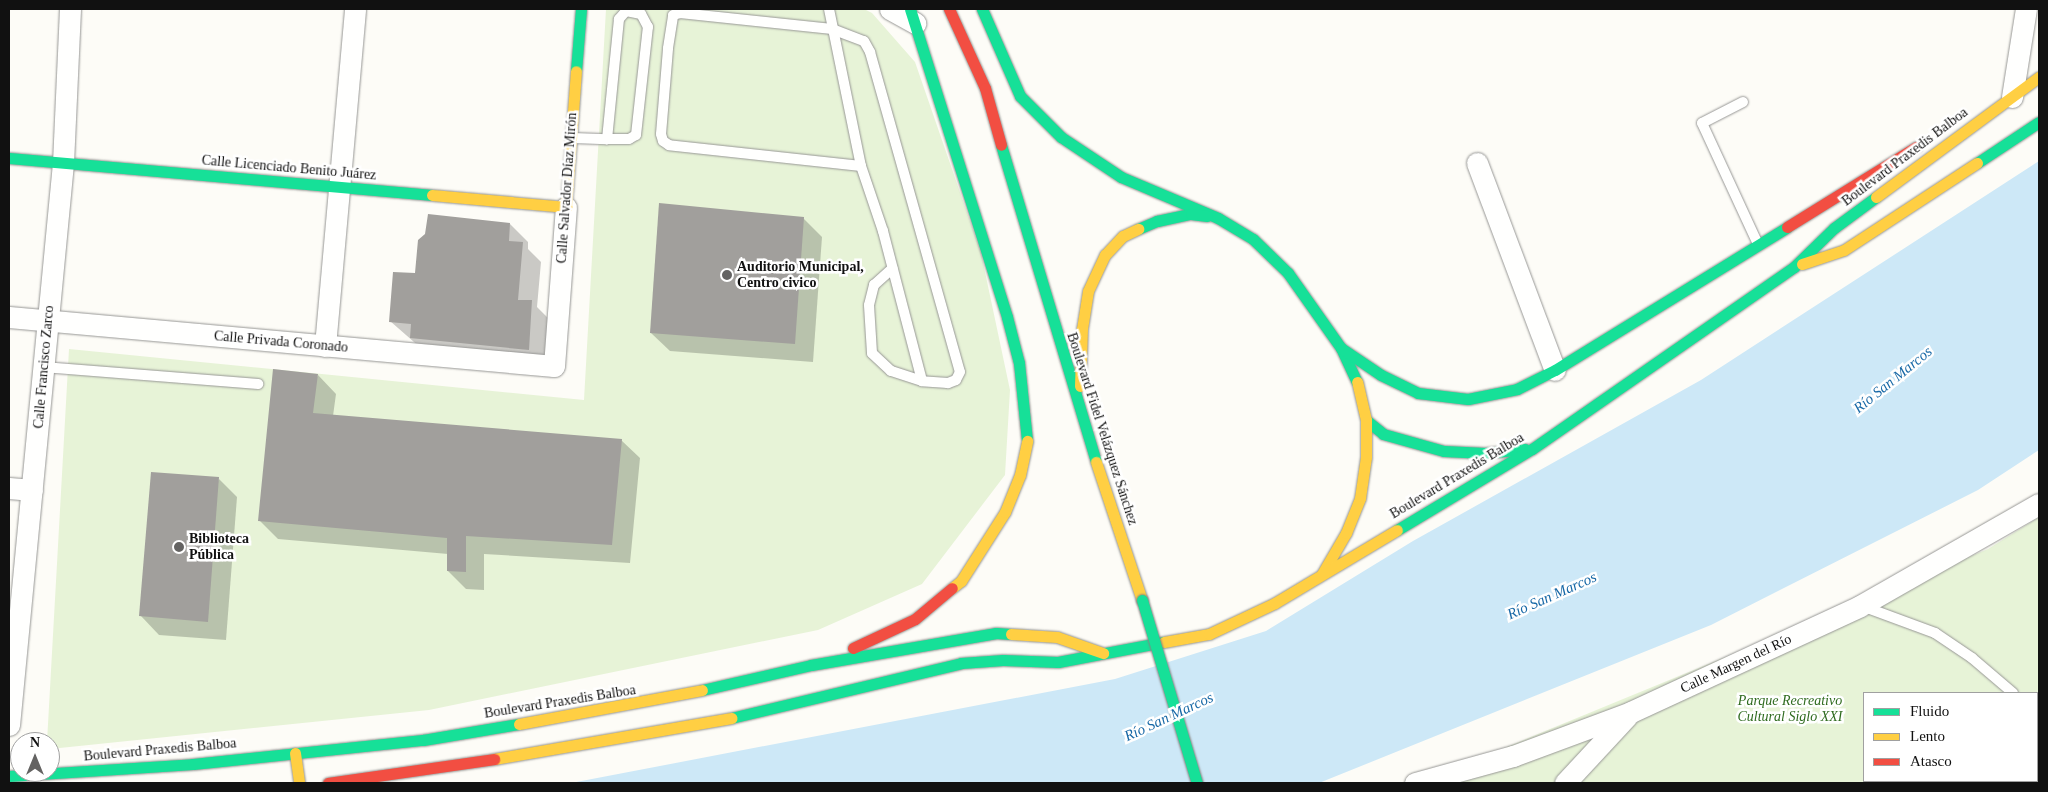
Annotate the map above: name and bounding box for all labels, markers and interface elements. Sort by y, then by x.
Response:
street label: Boulevard Praxedis Balboa [1839,104,1971,210]
street label: Calle Salvador Díaz Mirón [553,112,581,264]
street label: Calle Licenciado Benito Juárez [201,152,377,184]
place label: Auditorio Municipal, Centro civico [737,259,864,292]
marker: Auditorio Municipal, Centro civico [721,269,733,281]
street label: Calle Francisco Zarco [30,305,58,429]
street label: Calle Privada Coronado [213,328,349,356]
street label: Boulevard Fidel Velázquez Sánchez [1063,330,1141,528]
water label: Río San Marcos [1850,343,1936,417]
street label: Boulevard Praxedis Balboa [1387,429,1527,523]
place label: Biblioteca Pública [189,531,249,564]
marker: Biblioteca Pública [173,541,185,553]
water label: Río San Marcos [1504,568,1600,624]
street label: Calle Margen del Río [1678,631,1794,697]
street label: Boulevard Praxedis Balboa [483,682,637,722]
water label: Río San Marcos [1122,689,1216,745]
legend [1863,692,2038,782]
park label: Parque Recreativo Cultural Siglo XXI [1738,693,1842,726]
text: Fluido [1910,703,1949,719]
text: Lento [1910,728,1945,744]
north arrow [10,732,60,782]
text: N [30,735,40,750]
street label: Boulevard Praxedis Balboa [83,735,237,765]
text: Atasco [1910,753,1952,769]

